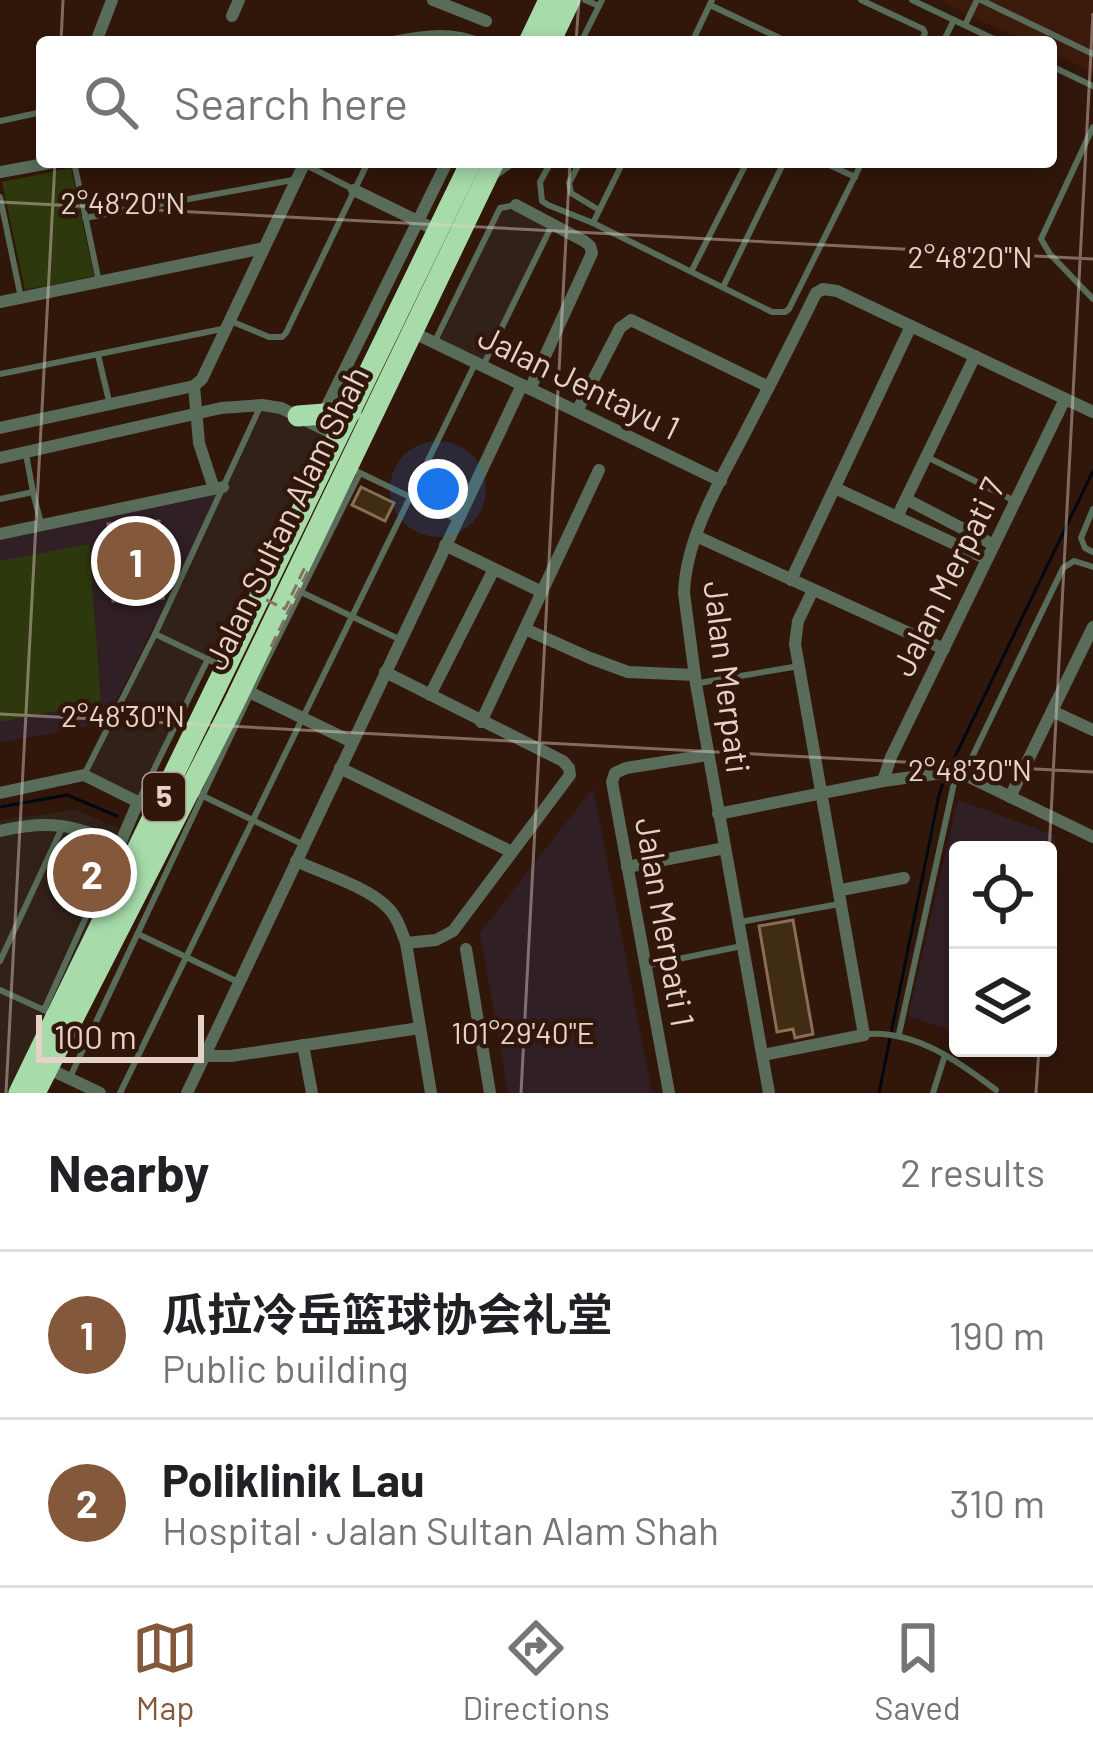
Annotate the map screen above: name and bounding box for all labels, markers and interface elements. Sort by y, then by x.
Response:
search box [36,36,1057,168]
icon: search [78,69,144,135]
text: Search here [174,75,408,129]
text: 2°48'20"N [61,184,185,220]
text: 2°48'20"N [908,238,1032,274]
street label: Jalan Jentayu 1 [472,315,687,447]
street label: Jalan Sultan Alam Shah [194,359,376,676]
your location [408,459,468,519]
street label: Jalan Merpati 7 [882,471,1012,682]
pin: 1 [97,516,175,606]
street label: Jalan Merpati [696,578,760,775]
text: 2°48'30"N [61,697,185,733]
text: 2°48'30"N [908,751,1032,787]
road number: 5 [143,773,185,821]
street label: Jalan Merpati 1 [628,814,704,1029]
pin: 2 [53,828,131,918]
map controls [949,841,1057,1057]
button: locate [949,841,1057,949]
button: layers [949,949,1057,1057]
scale bar [36,1009,204,1062]
text: 101°29'40"E [451,1014,595,1050]
text: 100 m [54,1016,137,1056]
text: Nearby [48,1141,209,1202]
text: 2 results [900,1148,1045,1195]
text: 瓜拉冷岳篮球协会礼堂 [162,1286,612,1340]
text: 1 [80,1311,94,1358]
text: 190 m [949,1311,1045,1358]
text: Public building [162,1344,409,1391]
text: Poliklinik Lau [162,1452,425,1506]
text: 2 [76,1479,98,1526]
text: 310 m [949,1479,1045,1526]
text: Hospital · Jalan Sultan Alam Shah [162,1506,719,1553]
tab: Map [132,1615,198,1727]
tab: Directions [462,1615,610,1727]
tab: Saved [874,1615,961,1727]

